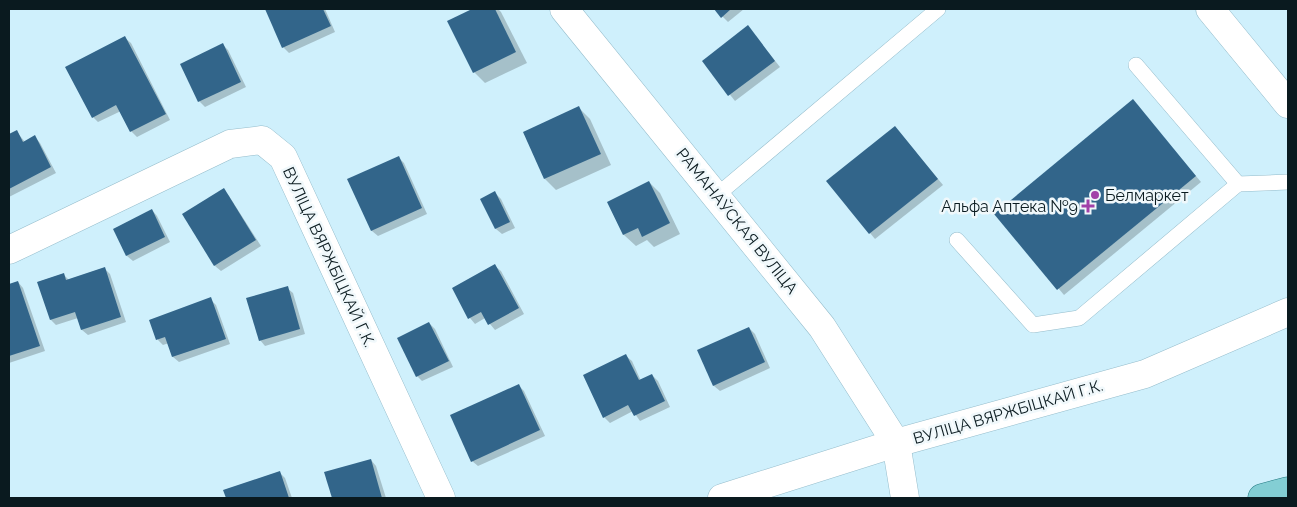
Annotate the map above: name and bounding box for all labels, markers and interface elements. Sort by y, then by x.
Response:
street label: РАМАНАЎСКАЯ ВУЛІЦА [672,144,802,298]
street label: ВУЛІЦА ВЯРЖБІЦКАЙ Г.К. [279,164,379,350]
place label: Белмаркет [1105,186,1189,205]
marker: Белмаркет [1089,189,1101,201]
place label: Альфа Аптека №9 [941,197,1078,216]
marker: Альфа Аптека №9 [1082,200,1094,212]
street label: ВУЛІЦА ВЯРЖБІЦКАЙ Г.К. [911,376,1105,448]

